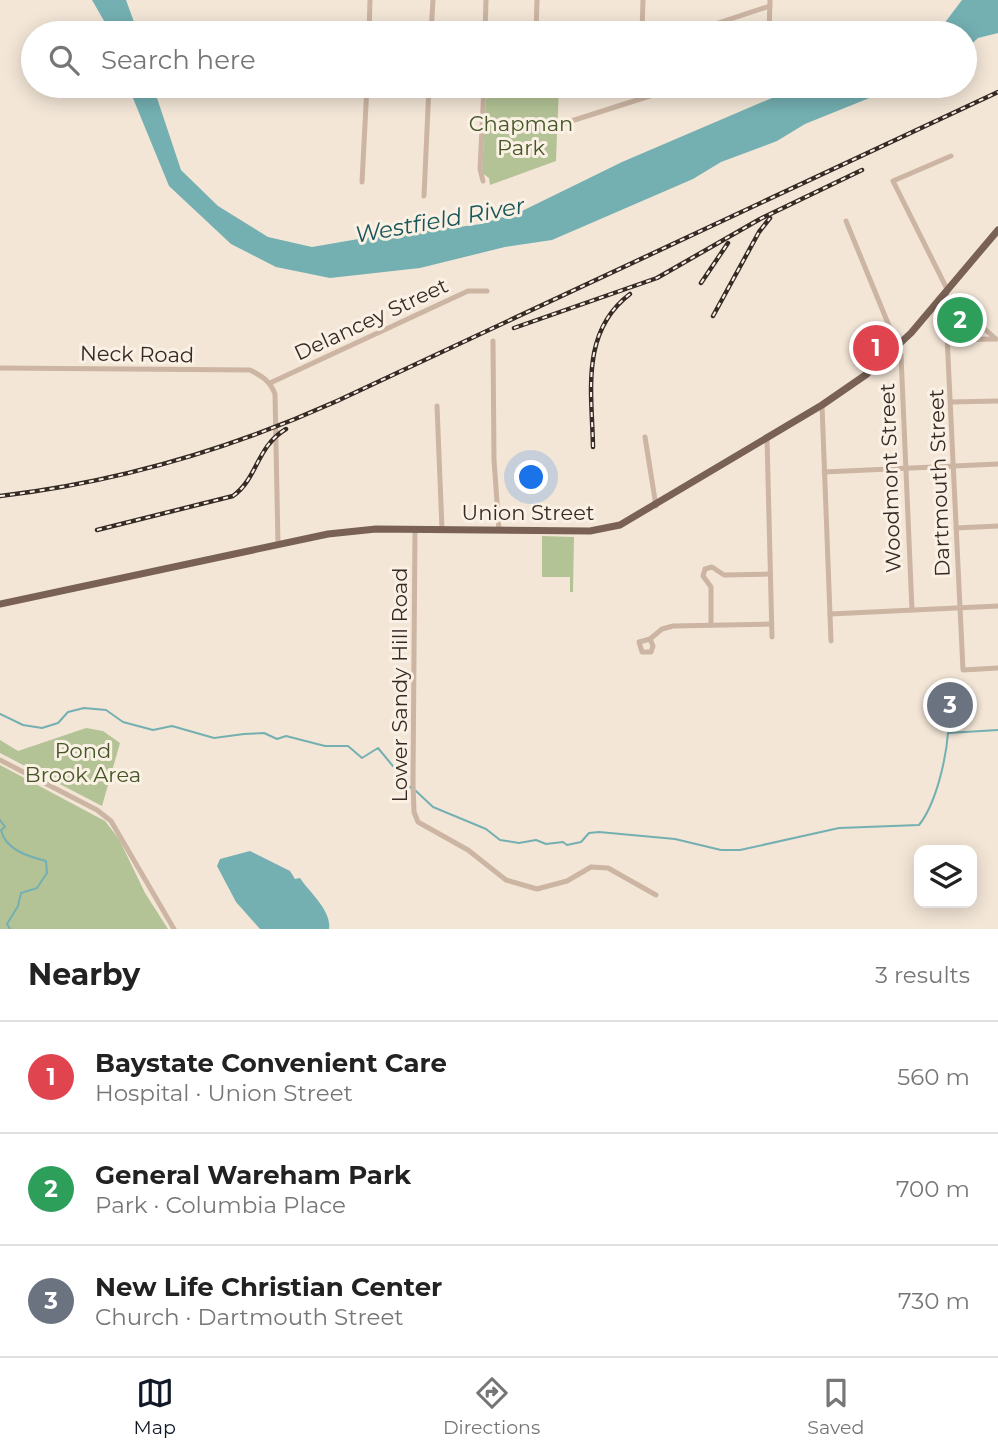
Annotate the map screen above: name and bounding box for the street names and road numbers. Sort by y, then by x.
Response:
street label: Delancey Street [290,272,452,366]
street label: Neck Road [80,341,194,367]
street label: Woodmont Street [874,383,906,573]
street label: Dartmouth Street [923,388,955,578]
street label: Union Street [462,500,594,525]
street label: Lower Sandy Hill Road [387,568,412,802]

